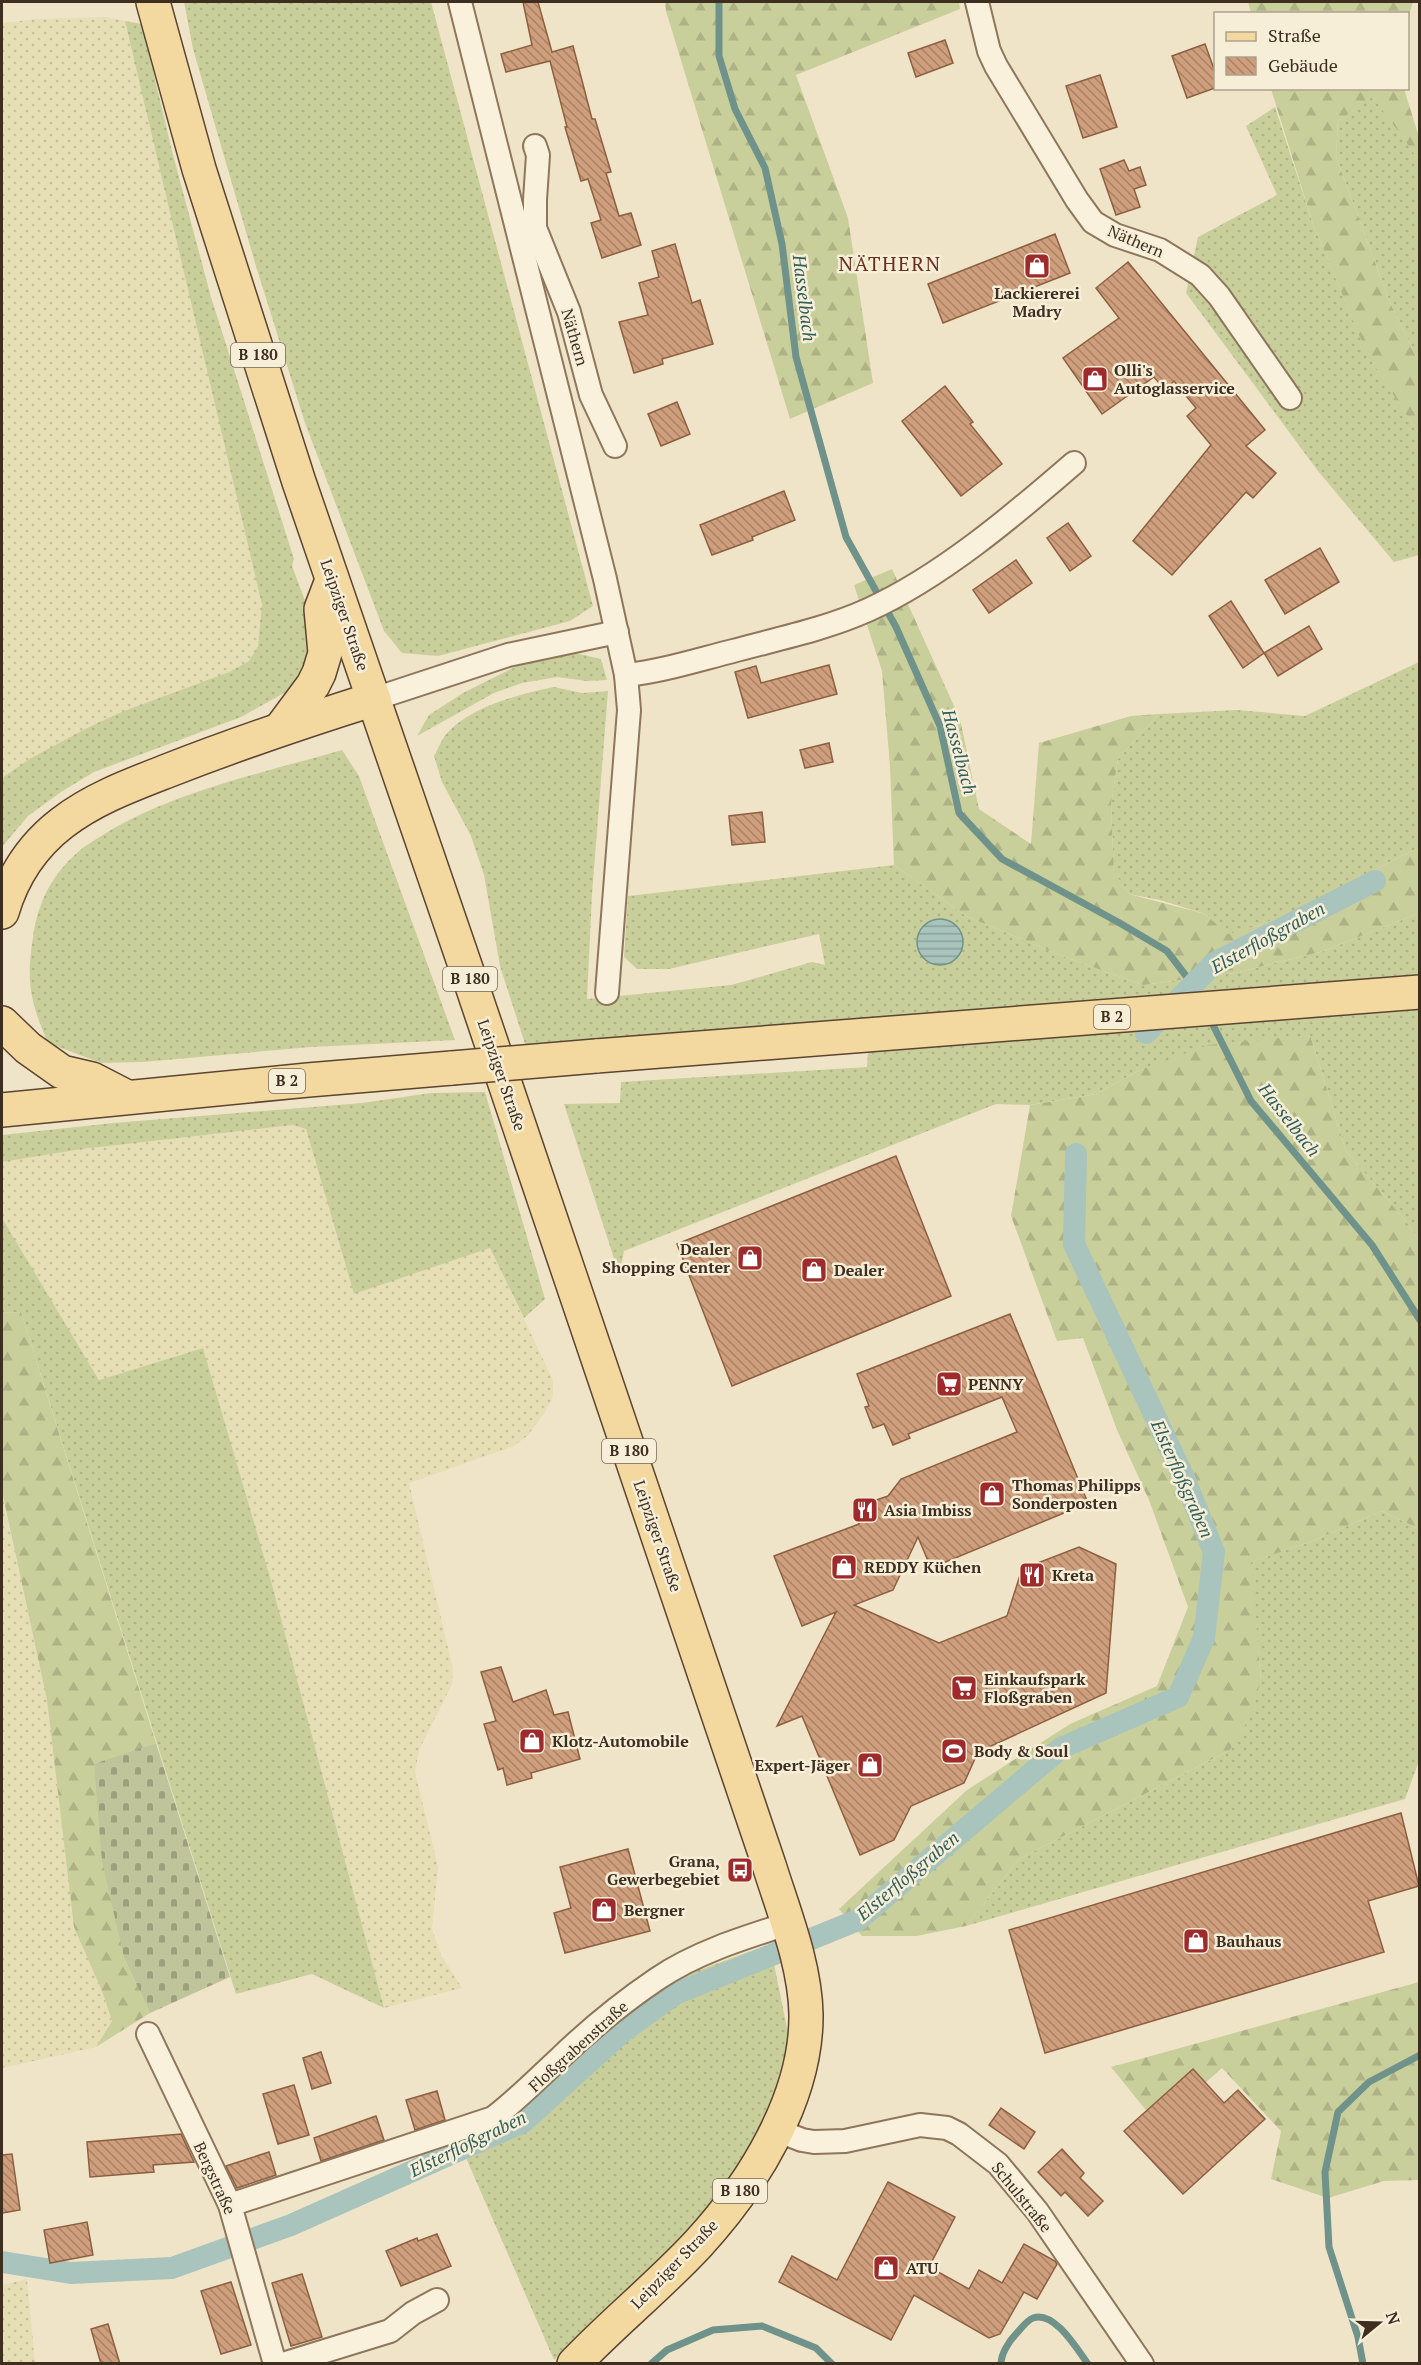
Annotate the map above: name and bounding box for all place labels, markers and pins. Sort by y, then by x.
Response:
shop icon: Lackiererei Madry [1022,251,1052,281]
place label: Lackiererei Madry [994,282,1080,322]
place label: Olli's Autoglasservice [1114,359,1235,399]
shop icon: Olli's Autoglasservice [1080,364,1110,394]
place label: Dealer Shopping Center [602,1238,730,1278]
shop icon: Dealer Shopping Center [735,1243,765,1273]
shop icon: Dealer [799,1255,829,1285]
place label: Dealer [834,1259,884,1281]
supermarket icon: PENNY [934,1369,964,1399]
place label: PENNY [968,1373,1024,1395]
place label: Thomas Philipps Sonderposten [1012,1474,1141,1514]
shop icon: Thomas Philipps Sonderposten [977,1479,1007,1509]
restaurant icon: Asia Imbiss [850,1495,880,1525]
place label: Asia Imbiss [884,1499,971,1521]
shop icon: REDDY Küchen [829,1552,859,1582]
place label: REDDY Küchen [864,1556,982,1578]
restaurant icon: Kreta [1017,1560,1047,1590]
place label: Kreta [1052,1564,1094,1586]
place label: Einkaufspark Floßgraben [984,1668,1086,1708]
supermarket icon: Einkaufspark Floßgraben [949,1673,979,1703]
shop icon: Klotz-Automobile [517,1726,547,1756]
place label: Klotz-Automobile [552,1730,689,1752]
sports icon: Body & Soul [939,1736,969,1766]
place label: Body & Soul [974,1740,1069,1762]
shop icon: Expert-Jäger [855,1750,885,1780]
place label: Expert-Jäger [755,1754,850,1776]
place label: Grana, Gewerbegebiet [607,1850,721,1890]
bus stop icon: Grana, Gewerbegebiet [725,1855,755,1885]
shop icon: Bergner [589,1895,619,1925]
place label: Bergner [624,1899,685,1921]
shop icon: Bauhaus [1181,1926,1211,1956]
place label: Bauhaus [1216,1930,1282,1952]
shop icon: ATU [871,2253,901,2283]
place label: ATU [906,2257,939,2279]

